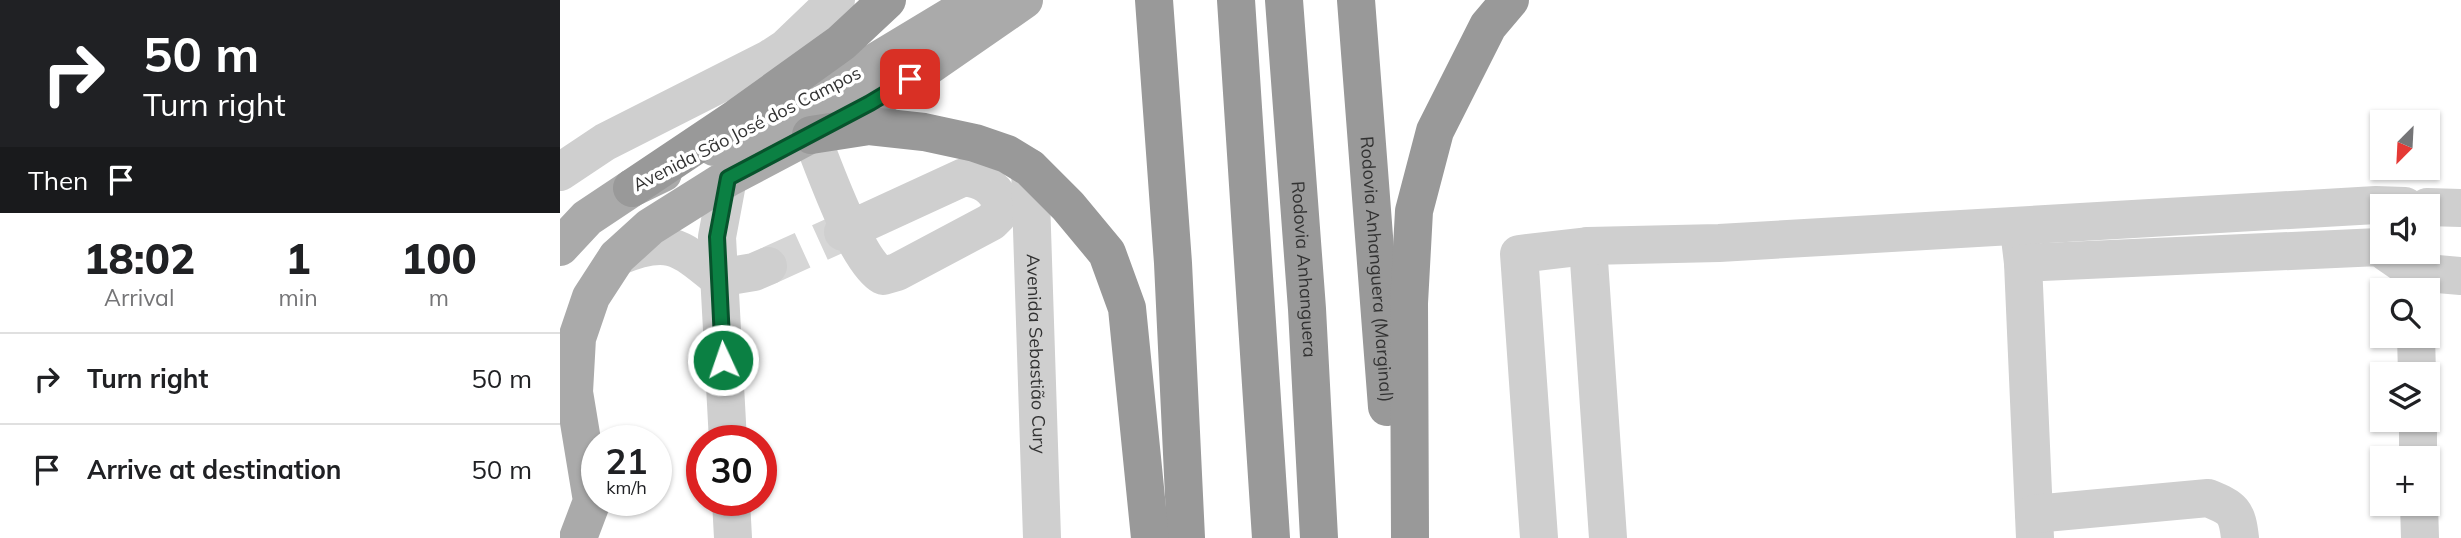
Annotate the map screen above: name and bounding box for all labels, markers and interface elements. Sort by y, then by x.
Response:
text: 50 m [143,23,259,84]
icon: right [28,28,119,119]
pin [880,49,940,109]
icon: arrive [891,60,929,98]
street label: Avenida São José dos Campos [629,61,865,196]
text: Turn right [143,84,286,124]
north arrow [2370,110,2440,180]
map controls [2370,110,2440,516]
street label: Rodovia Anhanguera (Marginal) [1355,135,1399,403]
icon: arrive [102,161,140,199]
text: Then [28,164,88,197]
street label: Rodovia Anhanguera [1287,180,1322,358]
button: sound [2370,194,2440,264]
text: 18:02 [83,232,195,285]
text: 1 [285,232,311,285]
text: 100 [401,232,477,285]
street label: Avenida Sebastião Cury [1022,253,1051,455]
button: search [2370,278,2440,348]
text: Arrival [104,283,174,312]
text: min [278,283,318,312]
text: m [429,283,449,312]
position arrow [686,323,760,397]
icon: right [28,360,66,398]
text: Turn right [87,362,208,395]
text: 50 m [471,362,532,395]
button: layers [2370,362,2440,432]
speed limit sign: 30 [686,425,777,516]
text: 21 [605,439,648,483]
button: + [2370,446,2440,516]
icon: arrive [28,451,66,489]
text: Arrive at destination [87,453,342,486]
text: 50 m [471,453,532,486]
text: km/h [606,476,647,499]

